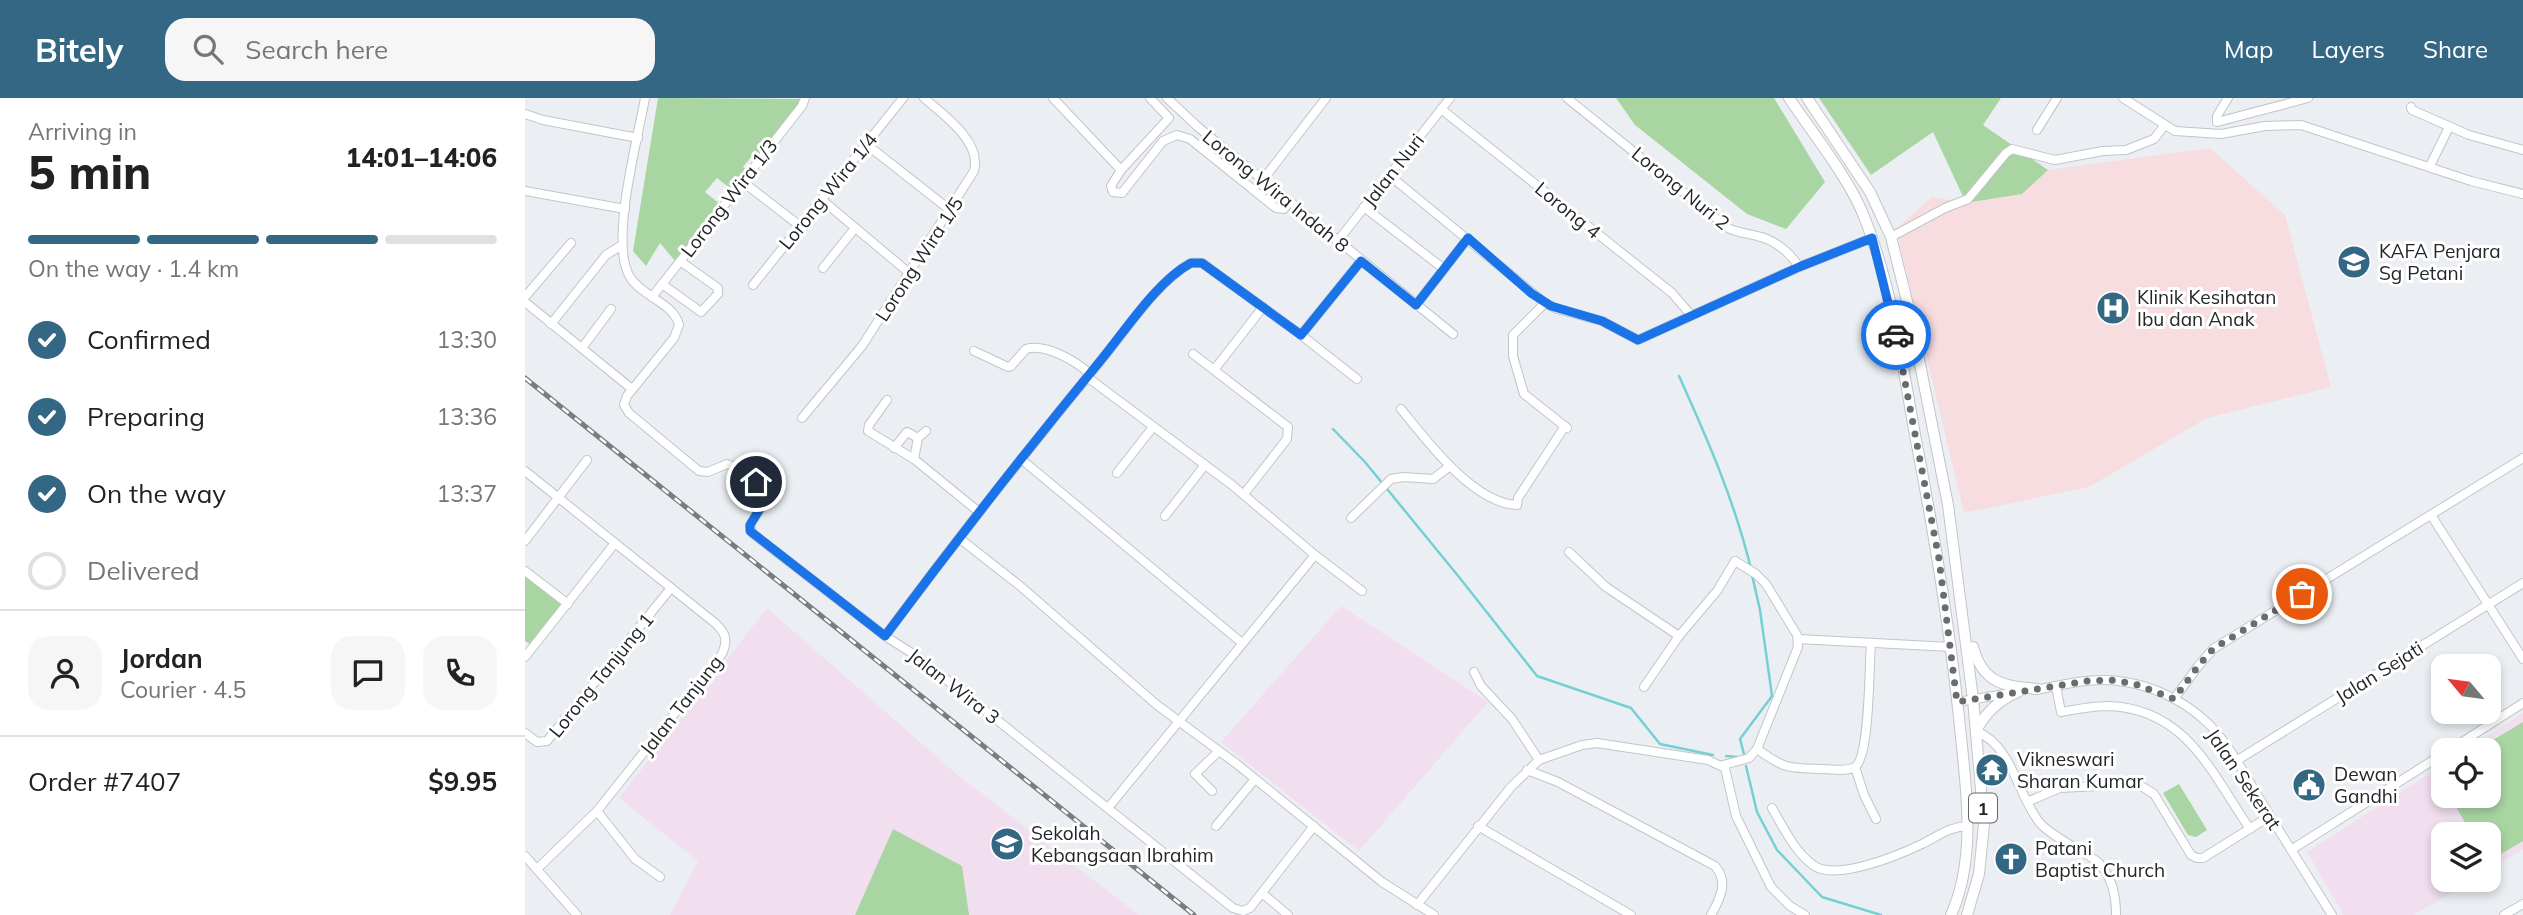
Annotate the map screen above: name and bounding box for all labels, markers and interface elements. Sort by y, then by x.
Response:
search box [165,18,655,81]
text: Bitely [35,29,123,70]
icon: search [189,30,227,68]
text: Search here [245,33,388,66]
text: Map [2224,34,2273,64]
text: Layers [2311,34,2385,64]
text: Share [2423,34,2488,64]
text: Arriving in [28,117,137,146]
street label: Lorong Wira Indah 8 [1198,125,1354,257]
street label: Lorong Wira 1/4 [774,128,882,254]
street label: Jalan Nuri [1357,129,1429,211]
street label: Lorong Wira 1/3 [675,134,783,262]
text: 14:01–14:06 [346,141,497,174]
street label: Lorong Nuri 2 [1627,141,1735,235]
text: 5 min [28,143,151,201]
street label: Lorong 4 [1530,176,1606,244]
street label: Lorong Wira 1/5 [870,192,968,326]
place label: KAFA Penjara Sg Petani [2379,239,2501,285]
school or university icon: KAFA Penjara Sg Petani [2335,243,2373,281]
text: On the way · 1.4 km [28,254,239,283]
place label: Klinik Kesihatan Ibu dan Anak [2137,285,2276,331]
hospital icon: Klinik Kesihatan Ibu dan Anak [2094,289,2132,327]
courier [1861,300,1931,370]
icon: car [1877,316,1915,354]
icon: check [28,321,66,359]
text: Confirmed [87,323,211,356]
text: 13:30 [437,325,497,354]
icon: check [28,398,66,436]
text: Preparing [87,400,205,433]
text: 13:36 [437,402,497,431]
pin [726,452,786,512]
icon: home [737,463,775,501]
icon: check [28,475,66,513]
text: On the way [87,477,226,510]
text: 13:37 [437,479,497,508]
text: Delivered [87,554,200,587]
pin [2272,564,2332,624]
icon: bag [2283,575,2321,613]
street label: Lorong Tanjung 1 [543,608,659,742]
button: person [28,636,102,710]
button: chat [331,636,405,710]
button: phone [423,636,497,710]
street label: Jalan Sejati [2331,636,2427,708]
text: Jordan [120,642,203,675]
street label: Jalan Wira 3 [903,643,1005,729]
street label: Jalan Tanjung [635,650,727,760]
north arrow [2431,654,2501,724]
map controls [2431,654,2501,892]
text: Courier · 4.5 [120,675,246,704]
street label: Jalan Sekerat [2201,724,2287,834]
button: locate [2431,738,2501,808]
place label: Vikneswari Sharan Kumar [2017,747,2144,793]
temple icon: Vikneswari Sharan Kumar [1973,751,2011,789]
place label: Dewan Gandhi [2334,762,2397,808]
text: Order #7407 [28,765,181,798]
text: $9.95 [428,765,497,798]
public building icon: Dewan Gandhi [2290,766,2328,804]
road number: 1 [1969,794,1997,822]
place label: Sekolah Kebangsaan Ibrahim [1031,821,1214,867]
button: layers [2431,822,2501,892]
school or university icon: Sekolah Kebangsaan Ibrahim [988,825,1026,863]
place label: Patani Baptist Church [2035,836,2165,882]
church icon: Patani Baptist Church [1992,840,2030,878]

